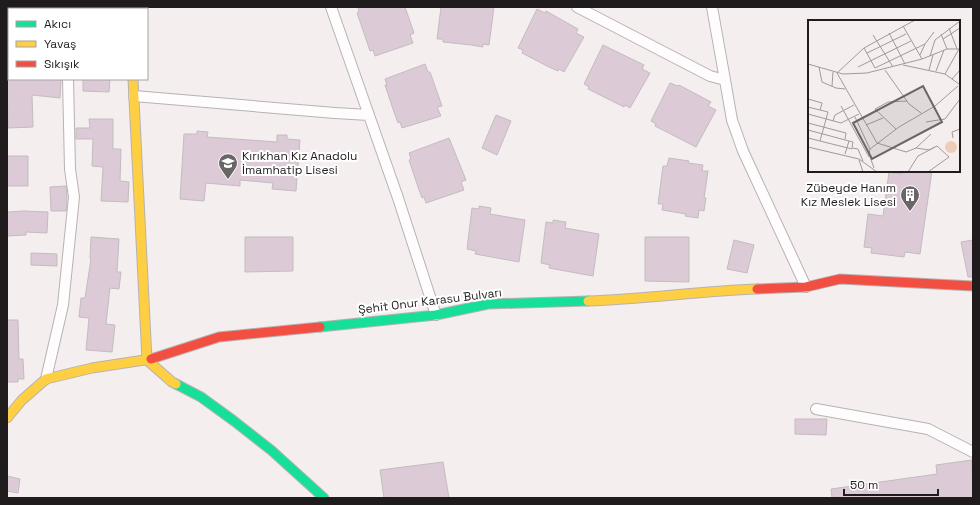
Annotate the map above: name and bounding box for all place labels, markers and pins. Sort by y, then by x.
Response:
place label: Kırıkhan Kız Anadolu İmamhatip Lisesi [242,148,357,178]
school or university icon: Kırıkhan Kız Anadolu İmamhatip Lisesi [217,152,239,180]
place label: Zübeyde Hanım Kız Meslek Lisesi [801,180,896,210]
building icon: Zübeyde Hanım Kız Meslek Lisesi [899,184,921,212]

